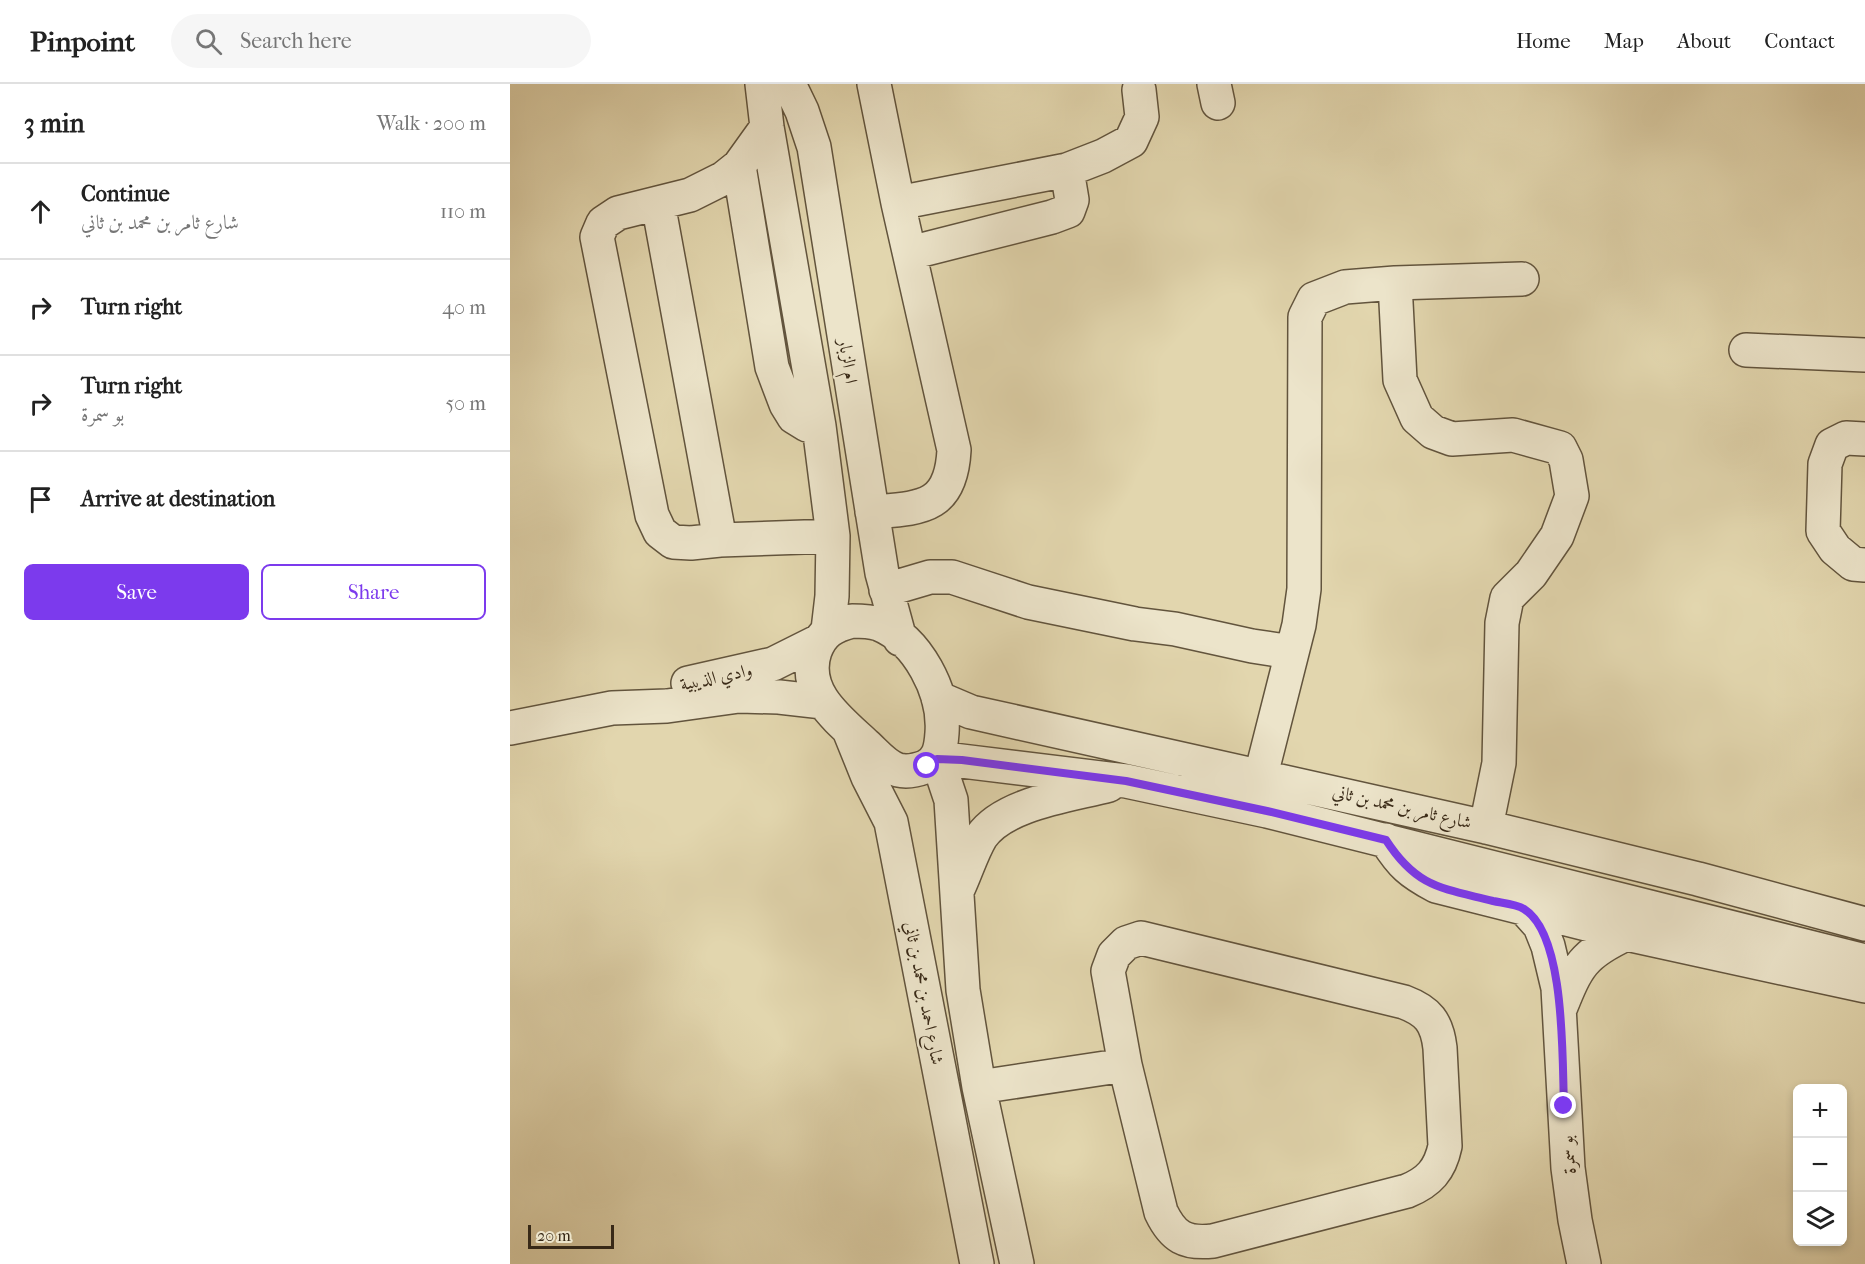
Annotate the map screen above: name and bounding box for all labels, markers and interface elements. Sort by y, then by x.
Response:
search box [171,14,591,68]
text: Pinpoint [30,25,135,58]
icon: search [192,25,225,58]
text: Search here [240,28,352,54]
text: Home [1516,29,1571,53]
text: Map [1604,29,1644,53]
text: About [1677,29,1731,53]
text: Contact [1764,29,1835,53]
text: 3 min [24,108,85,139]
text: Walk · 200 m [377,112,486,135]
text: Continue [81,181,170,207]
icon: ahead [24,195,57,228]
text: 110 m [440,200,486,223]
text: شارع ثامر بن محمد بن ثاني [81,211,239,234]
icon: right [24,291,57,324]
text: Turn right [81,294,182,320]
text: 40 m [442,296,486,319]
street label: ام الزبار [828,335,861,386]
text: Turn right [81,373,182,399]
icon: right [24,387,57,420]
text: 50 m [445,392,486,415]
text: بو سمرة [81,403,124,426]
icon: arrive [24,483,57,516]
text: Arrive at destination [81,486,275,512]
button: Save [24,564,249,620]
button: Share [261,564,486,620]
street label: وادي الذيبية [678,660,755,699]
route start [913,752,939,778]
street label: شارع ثامر بن محمد بن ثاني [1329,781,1473,838]
street label: شارع احمد بن محمد بن ثاني [895,920,948,1067]
map controls [1793,1084,1847,1246]
button: + [1793,1084,1847,1138]
route end [1550,1092,1576,1118]
street label: بو سمرة [1556,1135,1582,1175]
button: − [1793,1138,1847,1192]
button: layers [1793,1192,1847,1246]
scale bar [528,1222,614,1250]
text: 20 m [537,1226,571,1245]

